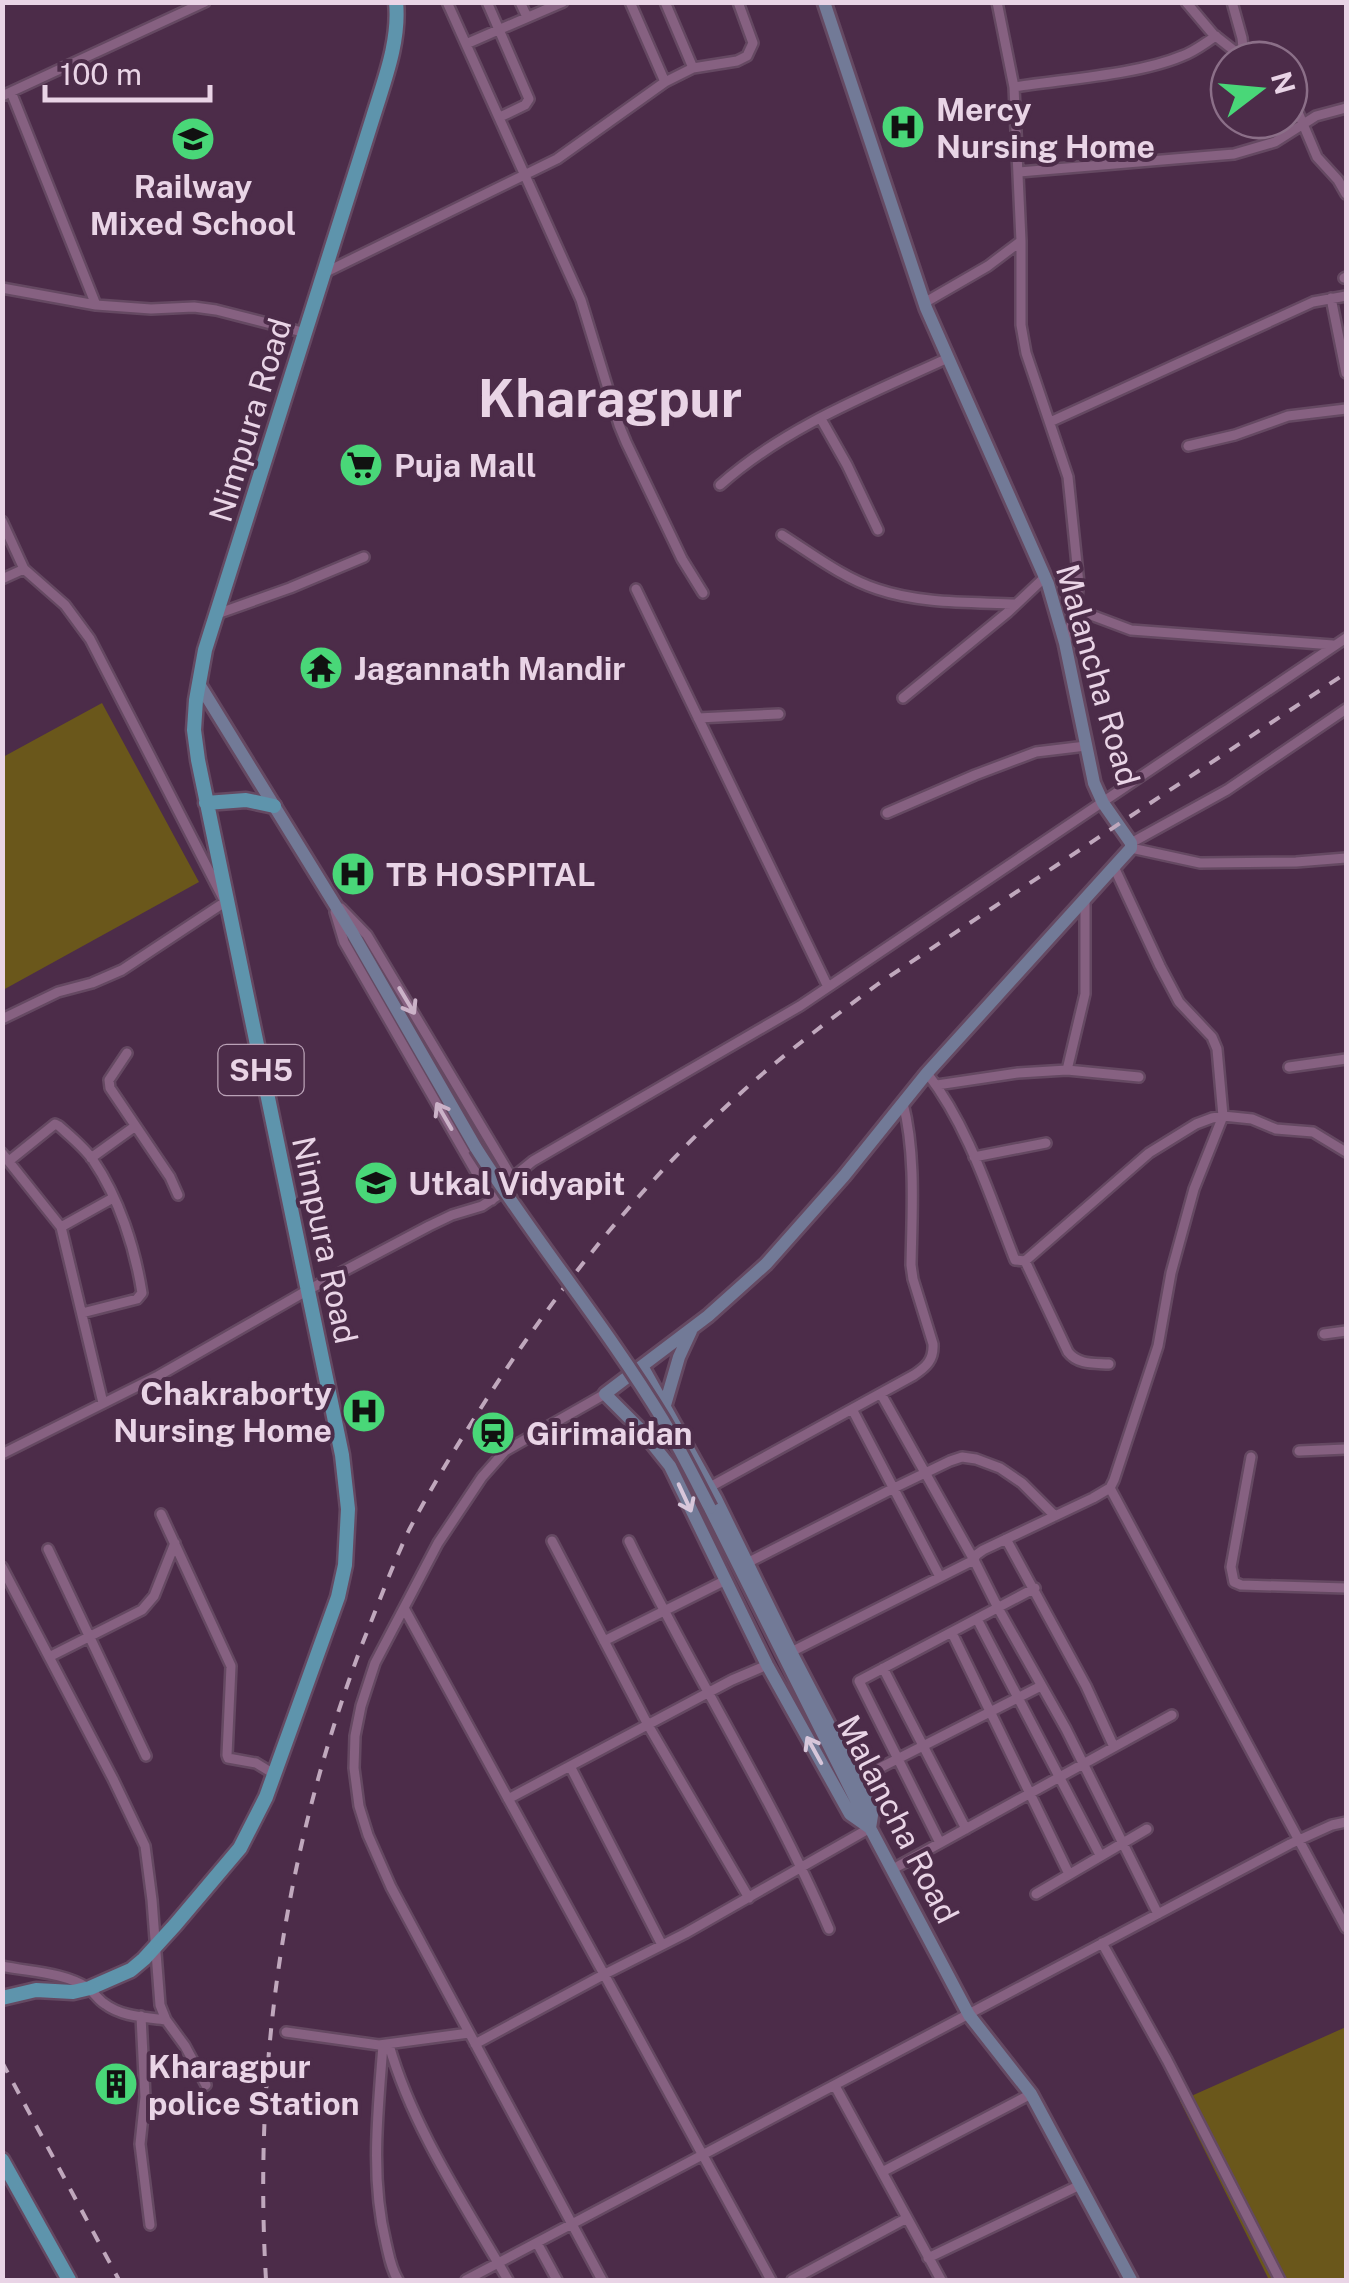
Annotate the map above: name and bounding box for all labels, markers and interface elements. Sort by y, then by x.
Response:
scale bar [45,40,210,102]
north arrow [1209,40,1309,140]
text: 100 m [60,56,142,92]
text: N [1265,68,1302,98]
place label: Mercy Nursing Home [936,91,1155,165]
hospital icon: Mercy Nursing Home [880,104,926,150]
school or university icon: Railway Mixed School [170,116,216,162]
place label: Railway Mixed School [90,168,296,242]
street label: Nimpura Road [201,314,299,526]
district label: Kharagpur [478,368,742,429]
supermarket icon: Puja Mall [338,442,384,488]
place label: Puja Mall [394,447,536,484]
street label: Malancha Road [1049,560,1147,790]
temple icon: Jagannath Mandir [298,645,344,691]
place label: Jagannath Mandir [354,650,625,687]
hospital icon: TB HOSPITAL [330,851,376,897]
place label: TB HOSPITAL [386,856,595,893]
one-way arrow [397,986,417,1015]
road number: SH5 [218,1045,304,1095]
one-way arrow [433,1102,453,1131]
street label: Nimpura Road [285,1133,365,1347]
school or university icon: Utkal Vidyapit [353,1160,399,1206]
place label: Utkal Vidyapit [408,1165,625,1202]
place label: Chakraborty Nursing Home [113,1375,332,1449]
hospital icon: Chakraborty Nursing Home [341,1388,387,1434]
station icon: Girimaidan [470,1410,516,1456]
place label: Girimaidan [526,1415,693,1452]
one-way arrow [676,1482,695,1512]
street label: Malancha Road [830,1709,966,1929]
one-way arrow [804,1736,824,1766]
place label: Kharagpur police Station [148,2048,360,2122]
building icon: Kharagpur police Station [93,2061,139,2107]

